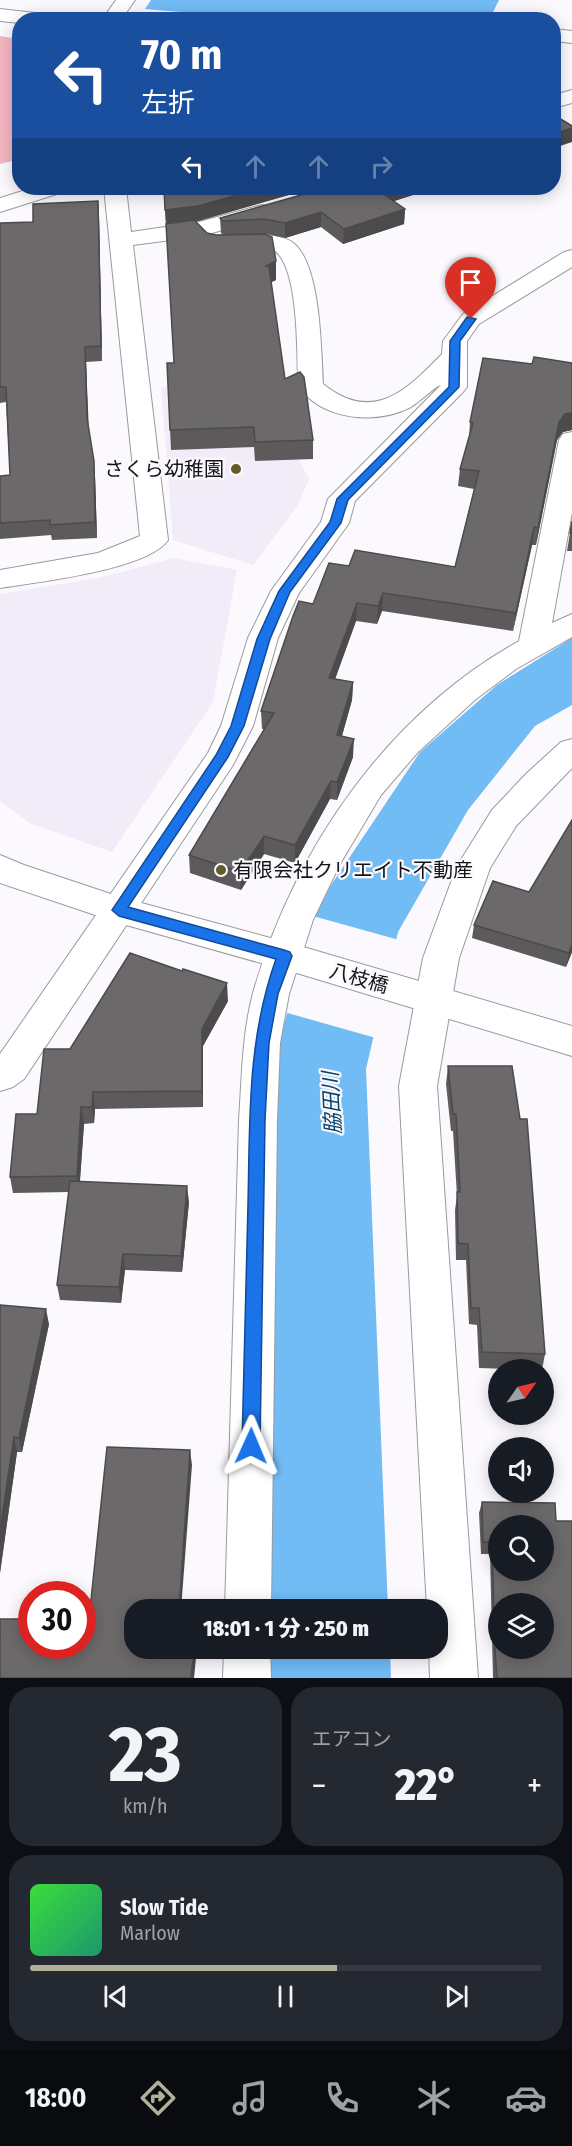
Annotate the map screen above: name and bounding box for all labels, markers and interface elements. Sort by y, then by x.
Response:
text: 70 m [141,30,222,80]
icon: left [42,36,120,114]
text: 左折 [141,87,195,119]
icon: left [176,150,209,183]
icon: ahead [239,150,272,183]
icon: ahead [302,150,335,183]
icon: right [365,150,398,183]
pin [445,257,496,319]
icon: arrive [454,266,487,299]
place label: さくら幼稚園 [104,457,224,481]
marker: さくら幼稚園 [229,462,243,476]
place label: 有限会社クリエイト不動産 [233,858,473,882]
marker: 有限会社クリエイト不動産 [214,863,228,877]
street label: 八枝橋 [327,958,391,998]
water label: 脇田川 [317,1069,347,1135]
north arrow [488,1359,554,1425]
map controls [488,1359,554,1659]
position arrow [219,1414,283,1478]
button: sound [488,1437,554,1503]
button: search [488,1515,554,1581]
speed limit sign: 30 [18,1581,96,1659]
button: layers [488,1593,554,1659]
text: 18:01 · 1 分 · 250 m [203,1615,369,1642]
text: 23 [109,1708,182,1802]
text: エアコン [312,1727,392,1751]
text: 22° [395,1758,458,1812]
text: − [312,1766,326,1806]
text: + [527,1766,542,1806]
text: km/h [123,1794,168,1818]
text: Slow Tide [120,1894,208,1921]
text: Marlow [120,1921,180,1945]
icon: previous [99,1980,132,2013]
icon: pause [269,1980,302,2013]
icon: next [440,1980,473,2013]
icon: directions [137,2077,179,2119]
icon: music [229,2077,271,2119]
icon: phone [321,2077,363,2119]
icon: climate [413,2077,455,2119]
icon: car [505,2077,547,2119]
text: 18:00 [25,2082,86,2114]

